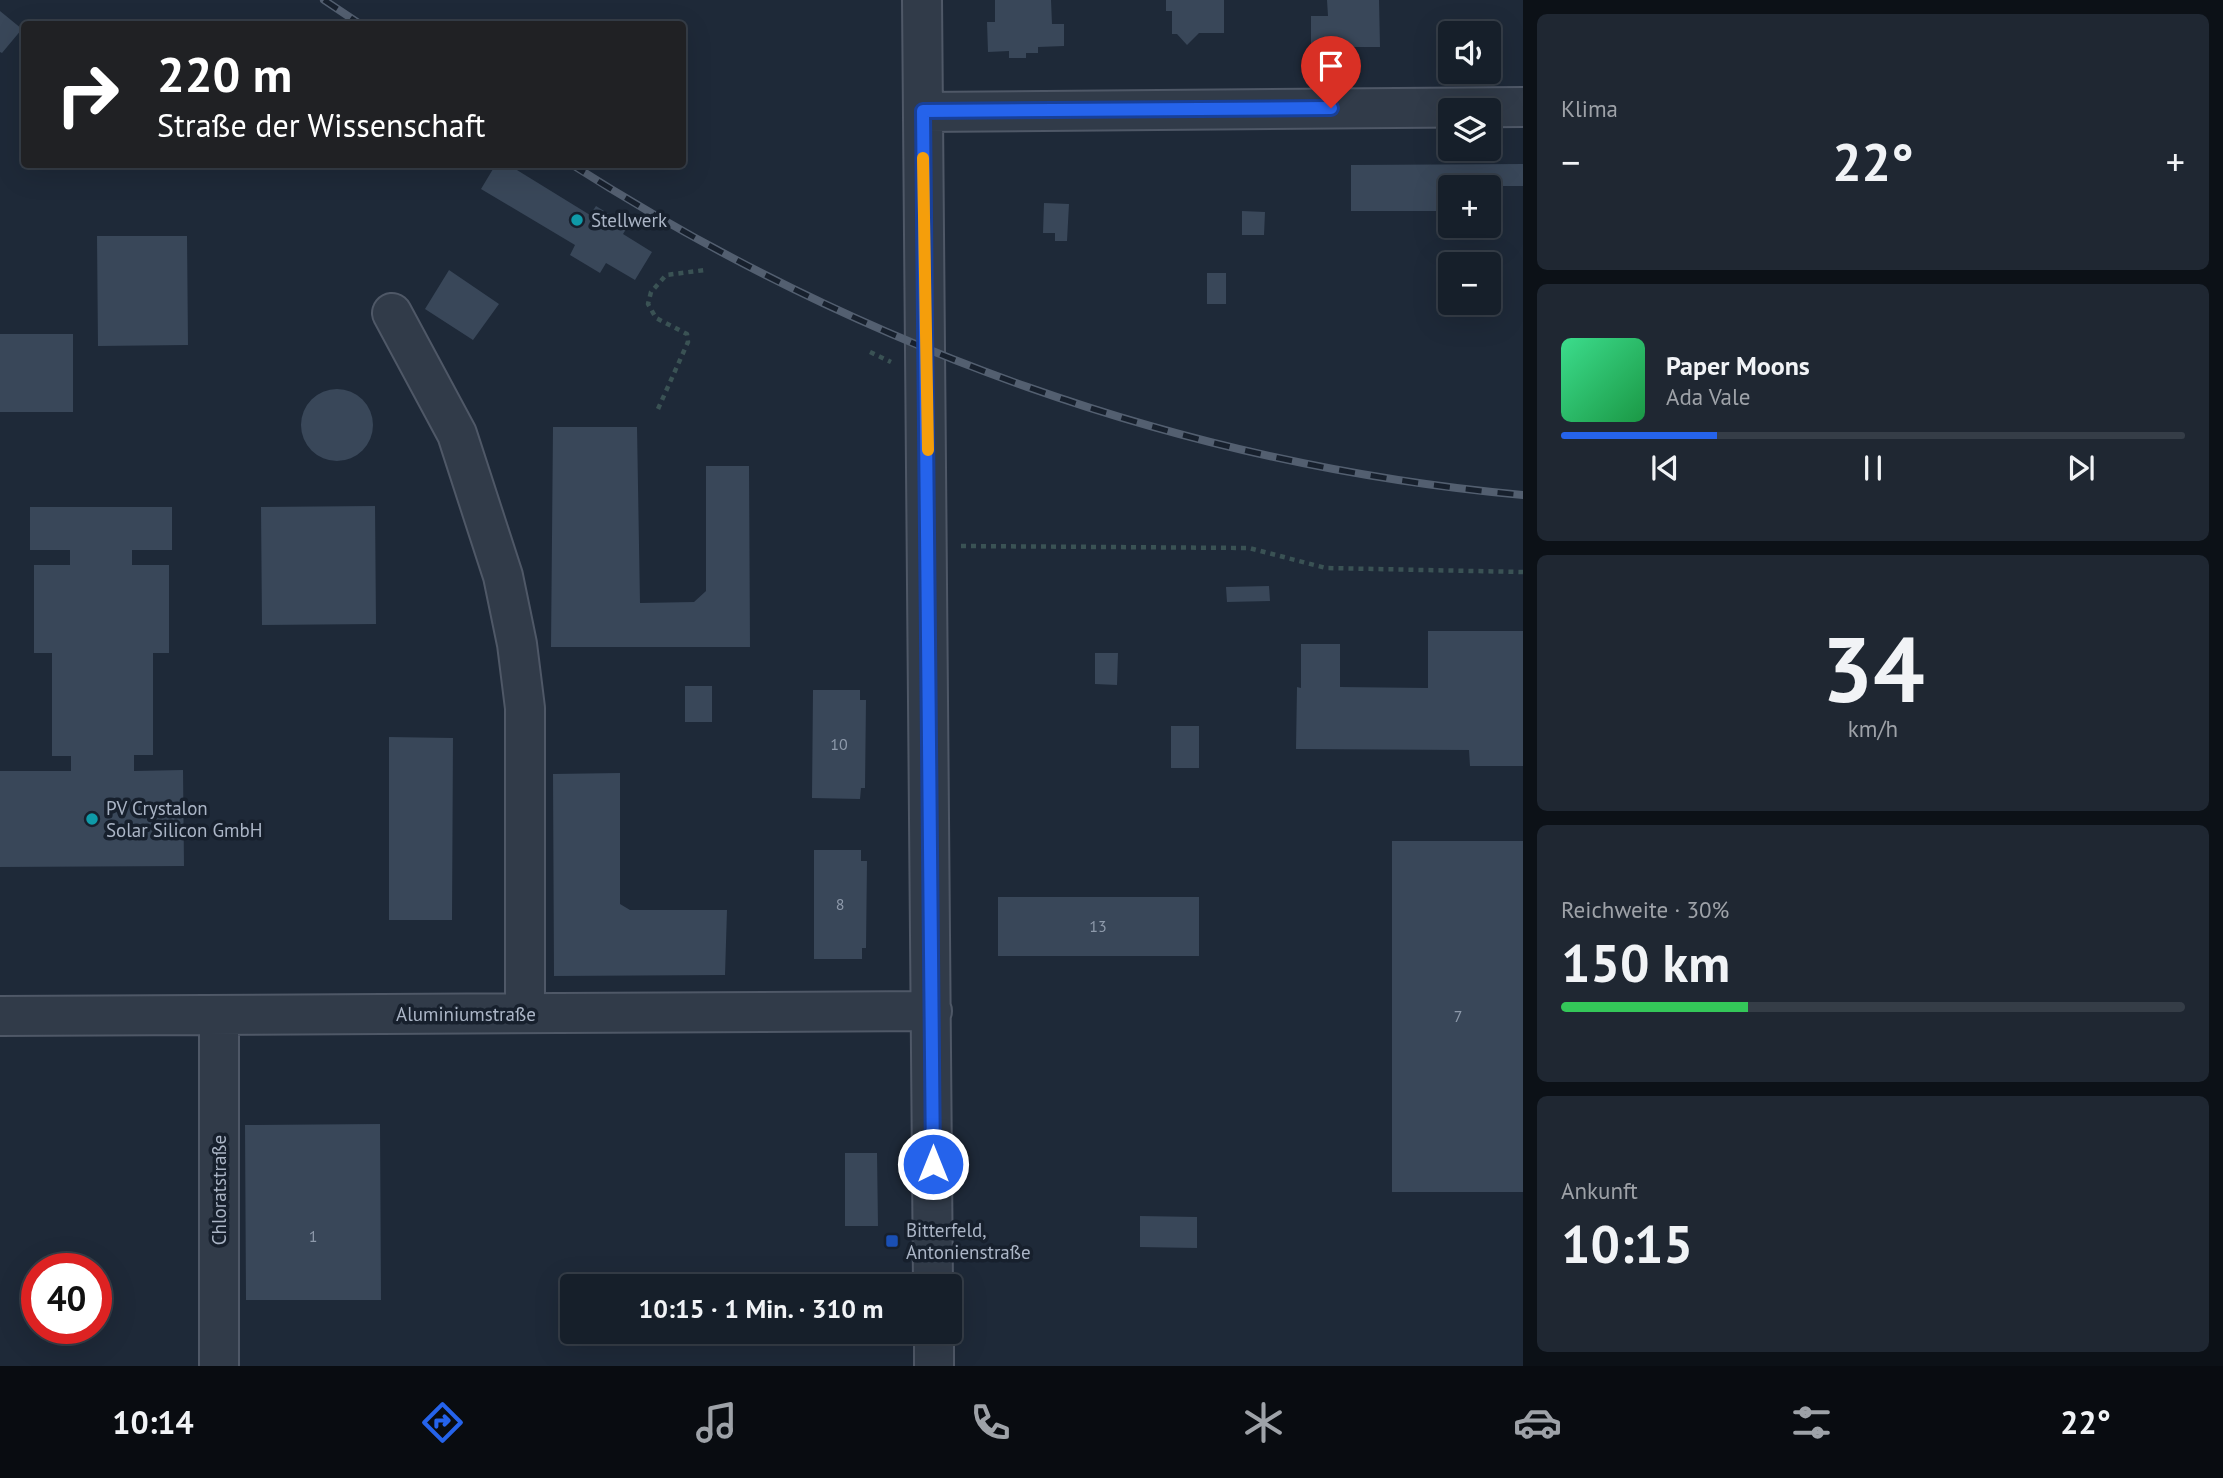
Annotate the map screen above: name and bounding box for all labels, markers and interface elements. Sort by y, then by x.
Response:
map controls [1438,21,1501,315]
button: sound [1438,21,1501,84]
pin [1301,36,1361,108]
text: 220 m [157,42,292,106]
icon: arrive [1312,47,1350,85]
icon: right [42,49,133,140]
text: Klima [1561,94,1618,123]
button: layers [1438,98,1501,161]
text: Straße der Wissenschaft [157,104,485,146]
text: 22° [1832,128,1914,195]
text: − [1561,137,1580,186]
text: + [2166,137,2185,186]
button: + [1438,175,1501,238]
place label: Stellwerk [591,208,667,232]
marker: Stellwerk [569,212,585,228]
button: − [1438,252,1501,315]
text: Paper Moons [1666,349,1810,382]
text: Ada Vale [1666,382,1750,411]
icon: previous [1646,449,1684,487]
icon: pause [1854,449,1892,487]
icon: next [2062,449,2100,487]
text: 34 [1821,609,1925,727]
text: km/h [1848,714,1898,743]
house number: 10 [830,734,848,754]
place label: PV Crystalon Solar Silicon GmbH [106,796,262,842]
marker: PV Crystalon Solar Silicon GmbH [84,811,100,827]
house number: 8 [836,894,844,914]
text: Reichweite · 30% [1561,895,1729,924]
house number: 13 [1089,916,1107,936]
text: 150 km [1561,929,1730,996]
street label: Aluminiumstraße [396,1002,536,1026]
house number: 7 [1454,1006,1462,1026]
position arrow [896,1127,970,1201]
street label: Chloratstraße [207,1135,231,1245]
text: Ankunft [1561,1176,1638,1205]
text: 10:15 [1561,1210,1693,1277]
place label: Bitterfeld, Antonienstraße [906,1218,1031,1264]
house number: 1 [309,1226,317,1246]
marker: Bitterfeld, Antonienstraße [884,1233,900,1249]
speed limit sign: 40 [21,1253,112,1344]
text: 10:15 · 1 Min. · 310 m [638,1292,884,1325]
icon: directions [418,1398,467,1447]
icon: music [692,1398,741,1447]
icon: phone [966,1398,1015,1447]
icon: climate [1239,1398,1288,1447]
icon: car [1513,1398,1562,1447]
icon: filters [1787,1398,1836,1447]
text: 10:14 [112,1401,194,1443]
text: 22° [2060,1401,2111,1443]

